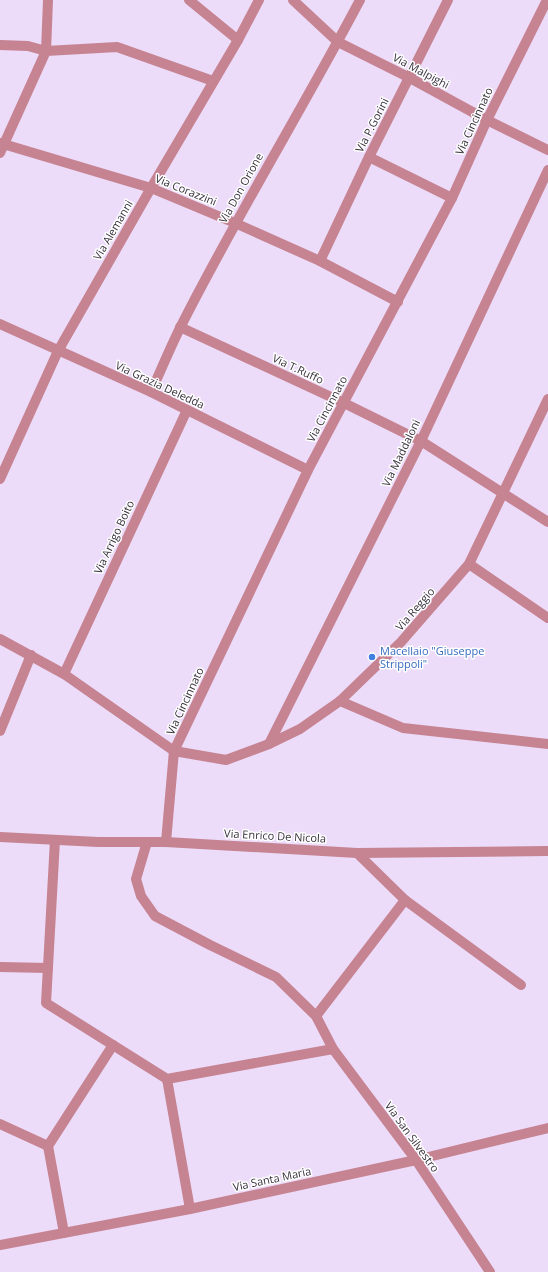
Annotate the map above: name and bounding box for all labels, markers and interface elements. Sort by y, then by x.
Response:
street label: Via Malpighi [390,49,452,92]
street label: Via Cincinnato [451,84,496,157]
street label: Via P.Gorini [351,95,392,155]
street label: Via Don Orione [215,150,266,225]
street label: Via Corazzini [153,170,219,209]
street label: Via Alemanni [89,197,136,262]
street label: Via T.Ruffo [270,350,327,387]
street label: Via Grazia Deledda [113,357,207,412]
street label: Via Cincinnato [303,373,350,444]
street label: Via Maddaloni [378,417,423,489]
street label: Via Arrigo Boito [90,497,137,576]
street label: Via Reggio [392,584,438,633]
place label: Macellaio "Giuseppe Strippoli" [380,643,484,671]
marker: Macellaio "Giuseppe Strippoli" [367,652,377,662]
street label: Via Cincinnato [162,664,207,737]
street label: Via Enrico De Nicola [224,825,326,846]
street label: Via San Silvestro [382,1098,443,1175]
street label: Via Santa Maria [231,1163,312,1194]

